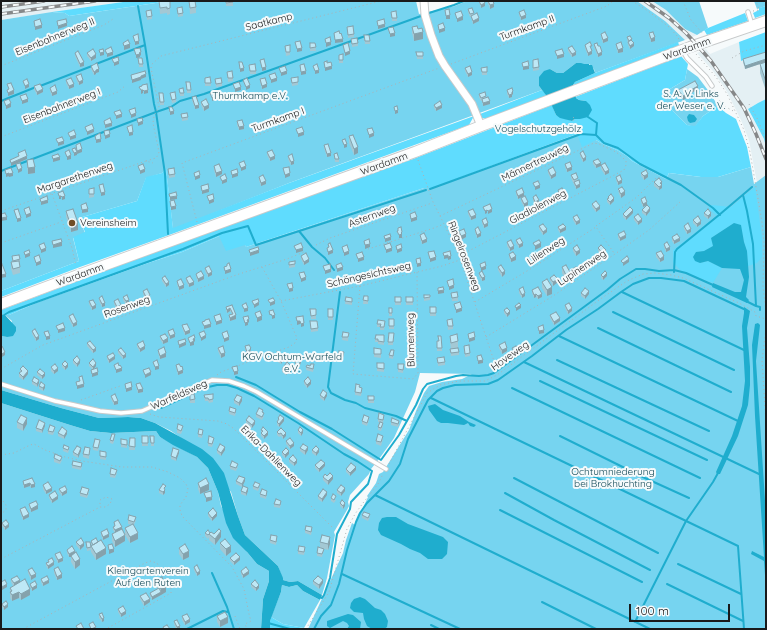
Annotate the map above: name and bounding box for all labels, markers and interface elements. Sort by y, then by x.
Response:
street label: Saatkamp [244,10,294,34]
street label: Turmkamp II [498,12,556,44]
street label: Eisenbahnerweg II [14,16,96,58]
street label: Wardamm [662,35,712,63]
street label: Eisenbahnerweg I [22,86,102,126]
park label: S. A. V. Links der Weser e. V. [656,88,726,112]
park label: Thurmkamp e.V. [212,90,288,102]
street label: Turmkamp I [250,105,306,135]
park label: Vogelschutzgehölz [495,123,581,135]
street label: Männertreuweg [500,142,570,184]
street label: Wardamm [359,150,409,178]
street label: Margarethenweg [36,159,114,197]
street label: Gladiolenweg [508,187,568,227]
street label: Asternweg [347,202,397,230]
place label: Vereinsheim [80,217,137,229]
marker: Vereinsheim [67,218,77,228]
street label: Ringelrosenweg [445,219,483,293]
street label: Lilienweg [525,234,567,268]
street label: Lupinenweg [556,247,608,289]
street label: Schöngesichtsweg [326,260,412,290]
street label: Wardamm [55,261,105,289]
street label: Rosenweg [102,293,152,321]
street label: Blumenweg [405,313,417,367]
street label: Hoveweg [489,339,531,373]
park label: KGV Ochtum-Warfeld e.V. [242,351,342,374]
street label: Warfeldsweg [149,377,209,413]
street label: Erika-Dahlienweg [238,423,304,489]
park label: Ochtumniederung bei Brokhuchting [571,466,655,490]
park label: Kleingartenverein Auf den Ruten [107,565,189,588]
scale bar [631,596,732,622]
text: 100 m [636,603,669,618]

